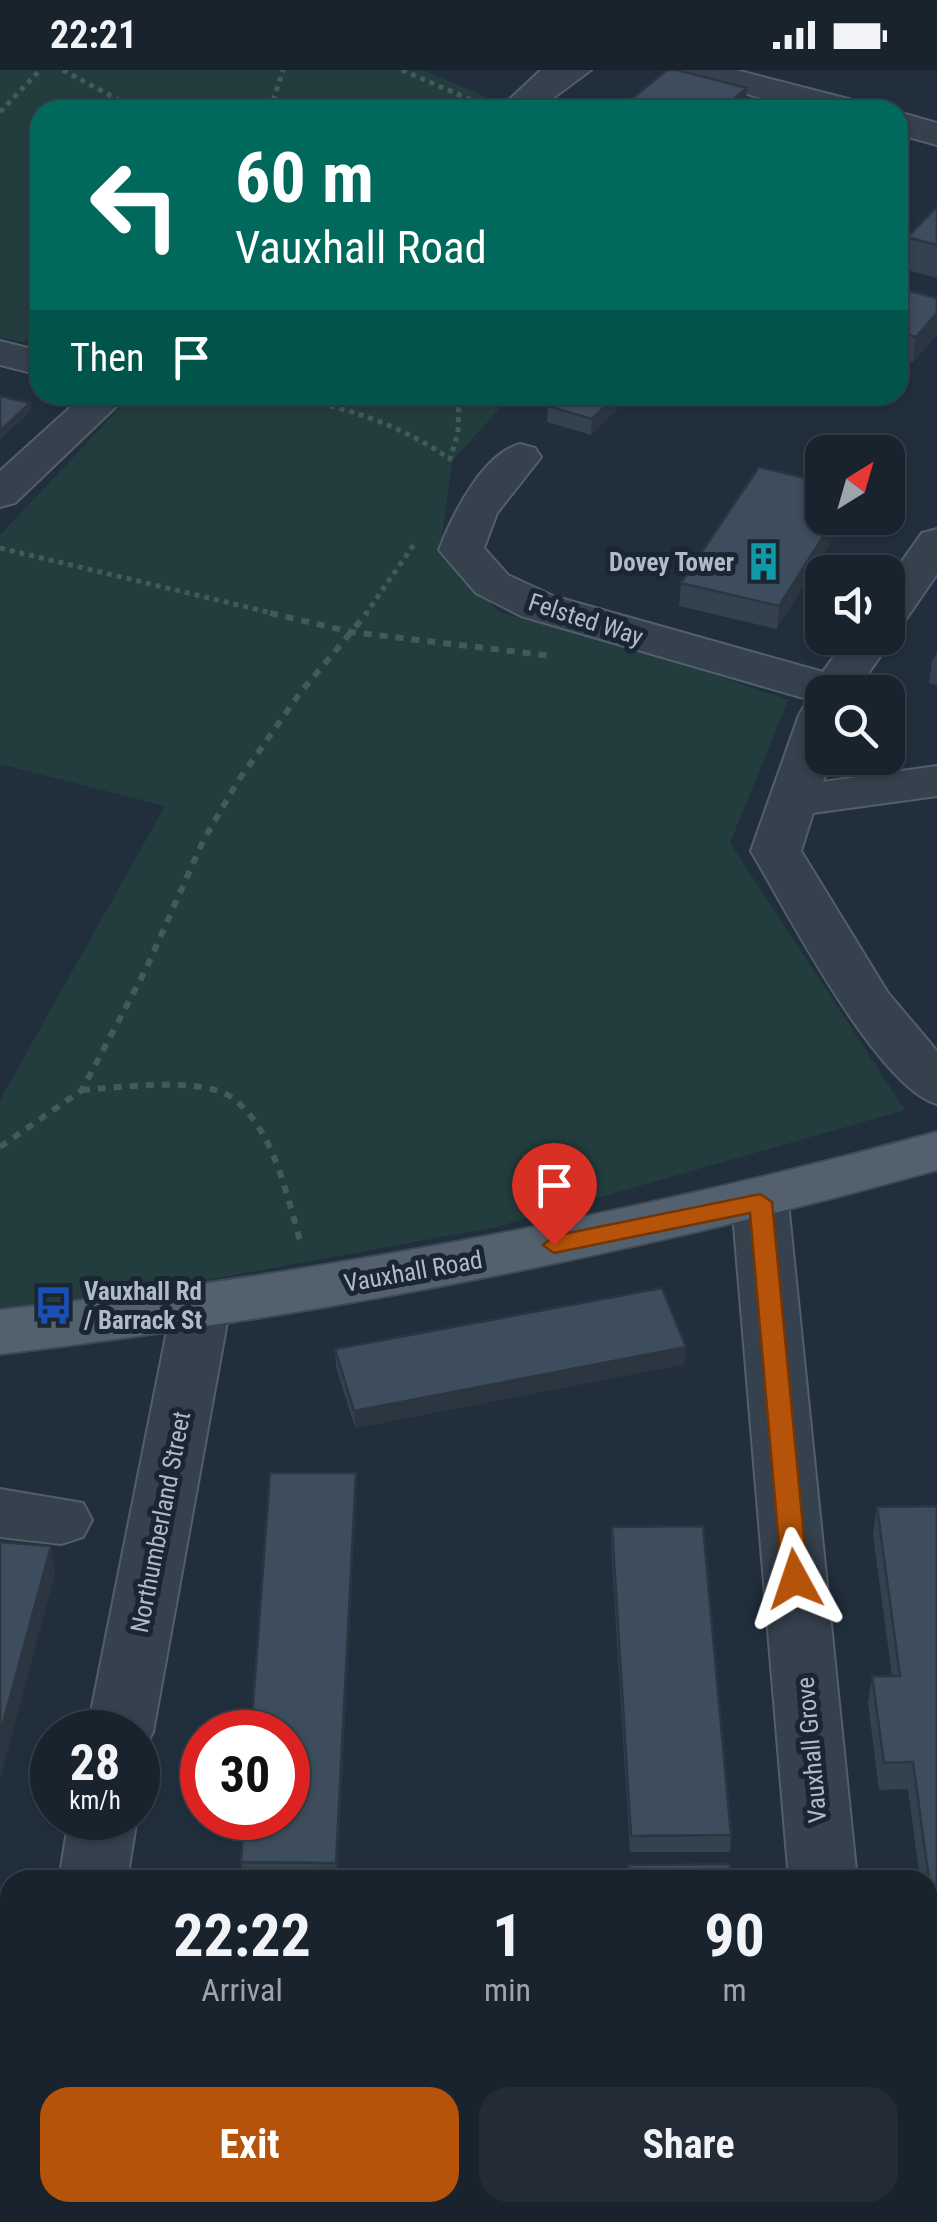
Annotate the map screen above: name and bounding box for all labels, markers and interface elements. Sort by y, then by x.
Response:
text: 22:21 [50,13,137,57]
text: 60 m [235,137,374,219]
icon: left [70,140,200,270]
text: Vauxhall Road [235,221,487,274]
icon: arrive [164,330,219,385]
text: Then [70,336,144,380]
north arrow [805,435,905,535]
map controls [805,435,905,775]
building icon: Dovey Tower [743,541,785,583]
place label: Dovey Tower [609,548,734,577]
button: sound [805,555,905,655]
street label: Felsted Way [525,587,647,652]
button: search [805,675,905,775]
pin [512,1143,597,1246]
icon: arrive [527,1158,582,1213]
street label: Vauxhall Road [342,1245,485,1298]
place label: Vauxhall Rd / Barrack St [83,1277,203,1335]
bus stop icon: Vauxhall Rd / Barrack St [33,1284,75,1326]
street label: Northumberland Street [125,1409,196,1635]
position arrow [743,1527,847,1631]
street label: Vauxhall Grove [791,1676,832,1824]
speed limit sign: 30 [180,1710,310,1840]
text: 28 [70,1734,120,1792]
text: km/h [69,1786,121,1815]
text: 22:22 [173,1900,311,1971]
text: 1 [492,1900,523,1971]
text: 90 [704,1900,765,1971]
text: Arrival [201,1971,283,2009]
text: min [484,1971,531,2009]
text: m [722,1971,747,2009]
button: Exit [40,2087,459,2202]
button: Share [479,2087,898,2202]

